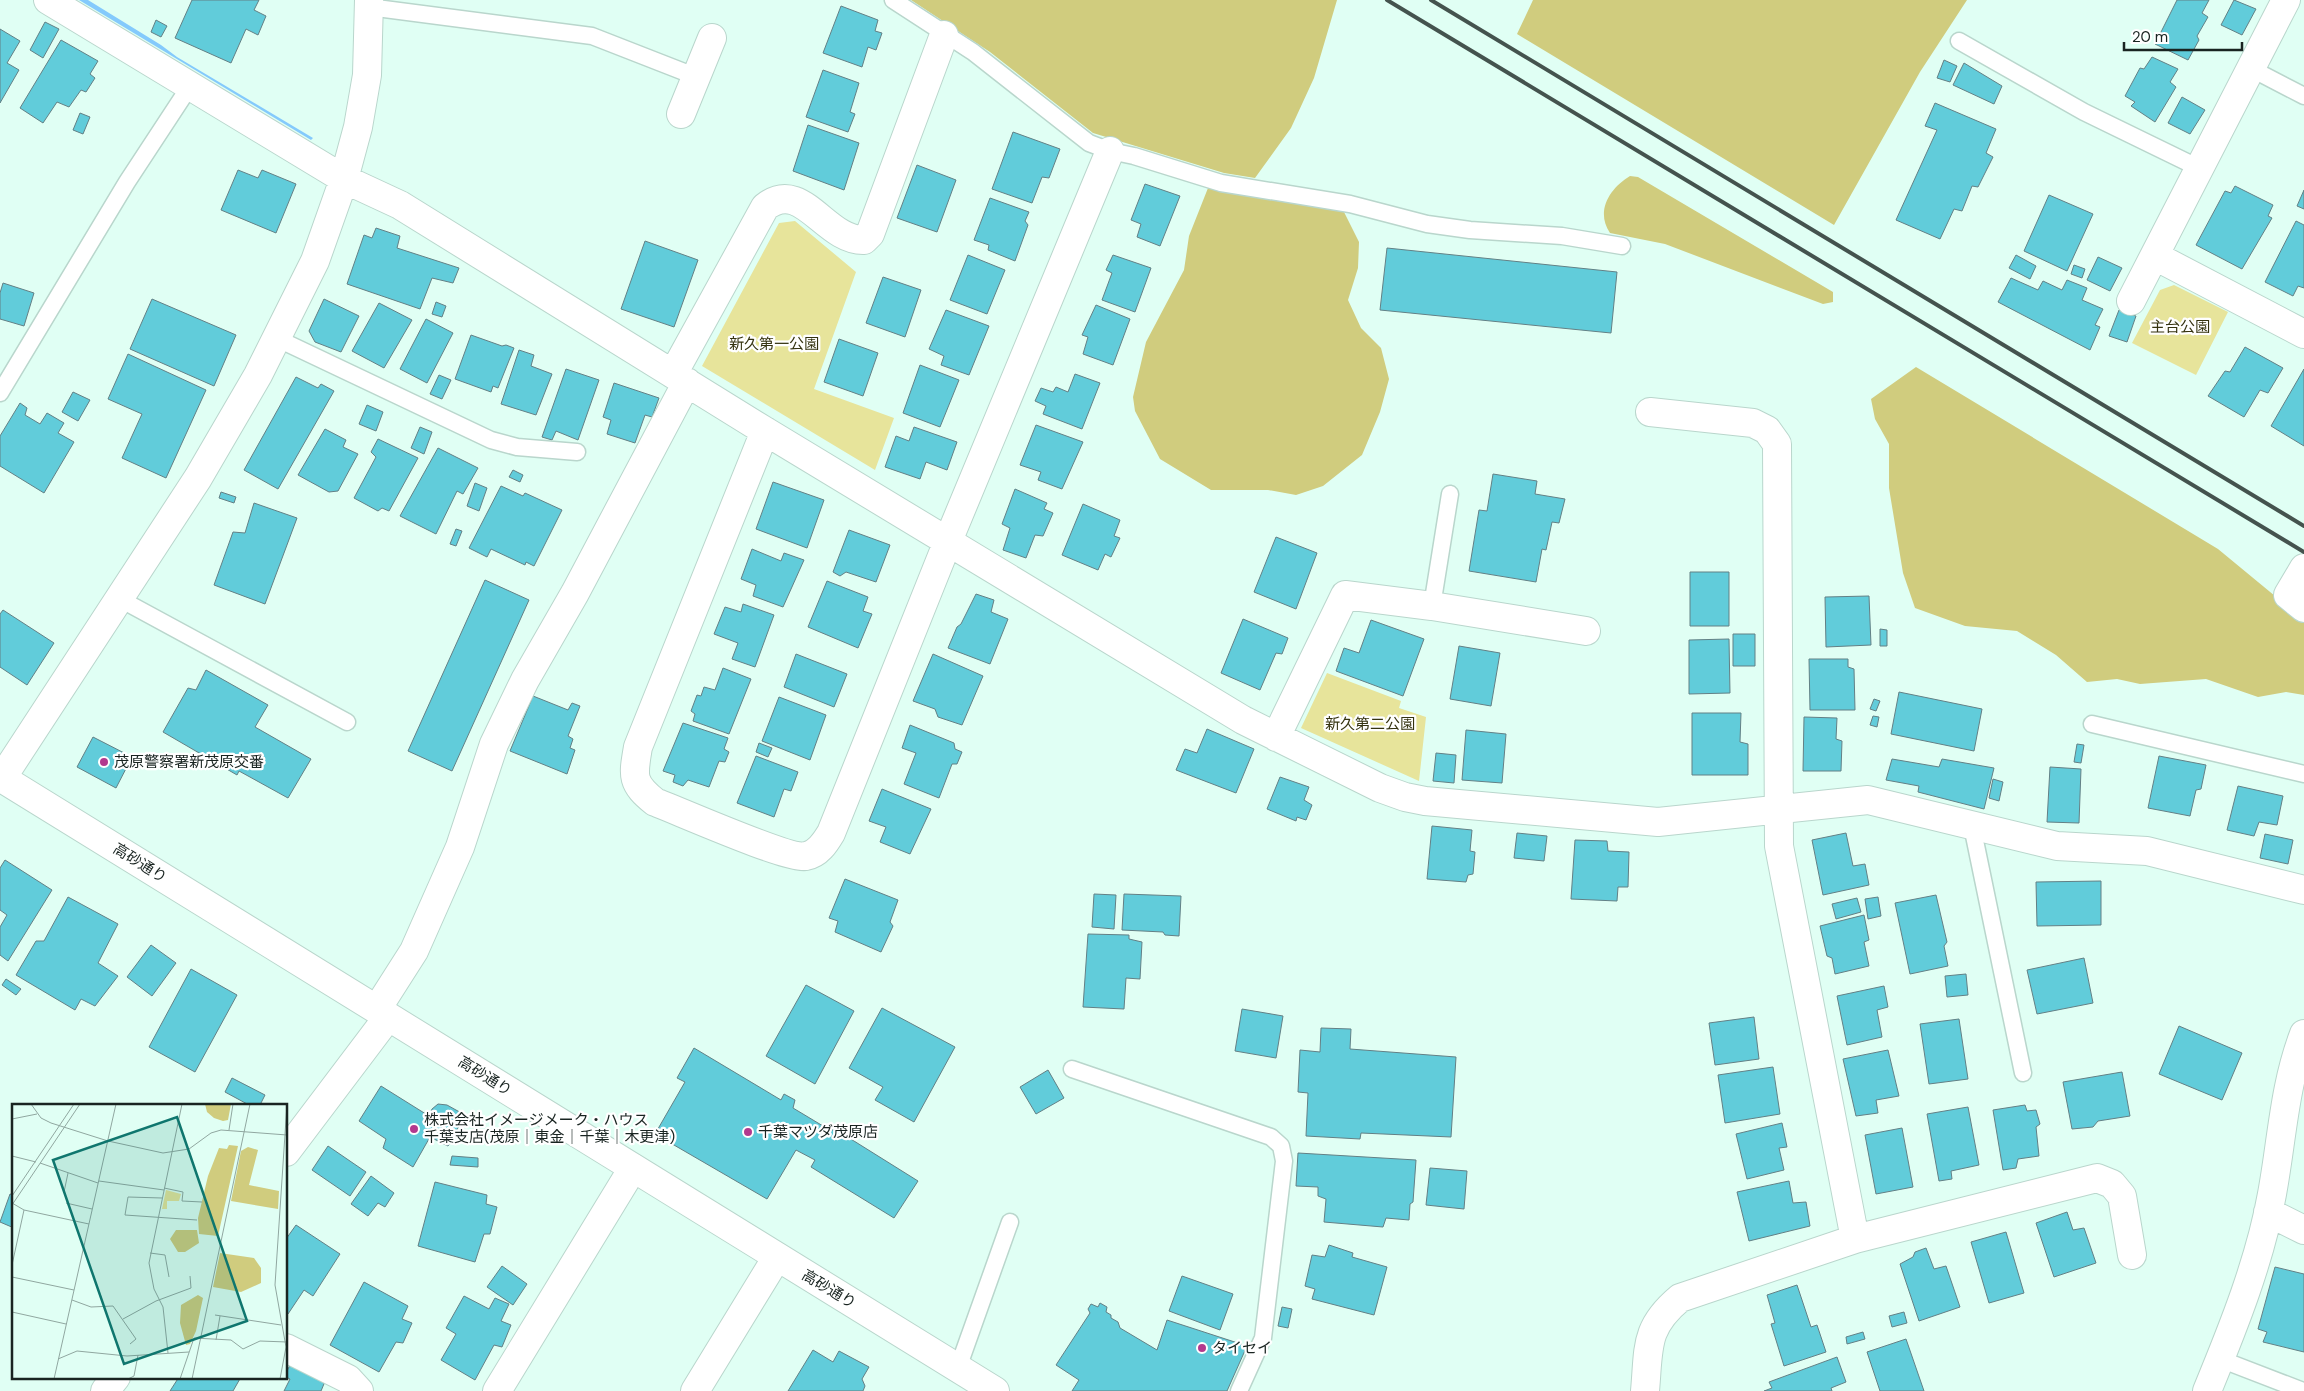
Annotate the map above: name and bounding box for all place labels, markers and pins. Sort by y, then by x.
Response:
place label: 茂原警察署新茂原交番 [114,752,264,772]
marker: 茂原警察署新茂原交番 [98,756,110,768]
place label: 株式会社イメージメーク・ハウス 千葉支店(茂原｜東金｜千葉｜木更津) [424,1110,675,1147]
place label: 千葉マツダ茂原店 [758,1122,878,1142]
marker: 株式会社イメージメーク・ハウス 千葉支店(茂原｜東金｜千葉｜木更津) [408,1123,420,1135]
marker: 千葉マツダ茂原店 [742,1126,754,1138]
place label: タイセイ [1212,1338,1272,1358]
marker: タイセイ [1196,1342,1208,1354]

